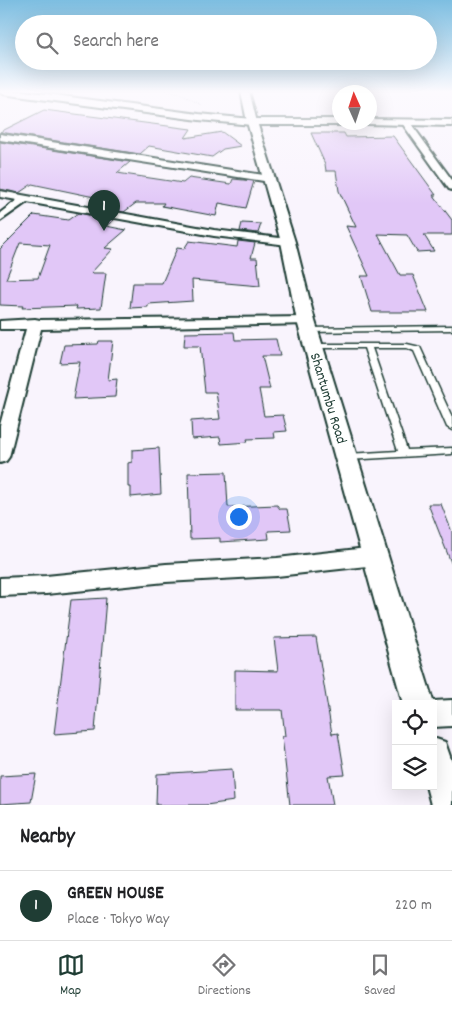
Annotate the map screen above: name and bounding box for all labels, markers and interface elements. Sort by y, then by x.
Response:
search box [15,15,437,70]
icon: search [33,29,61,57]
text: Search here [73,29,159,56]
north arrow [332,85,377,130]
pin: 1 [88,190,120,231]
street label: Shantumbu Road [303,350,351,447]
your location [226,504,252,530]
map controls [392,700,437,790]
button: locate [392,700,437,745]
button: layers [392,745,437,790]
text: Nearby [20,823,75,853]
text: GREEN HOUSE [67,881,164,908]
text: 1 [34,894,38,917]
text: 220 m [395,894,432,917]
text: Place · Tokyo Way [67,908,169,931]
tab: Map [57,951,85,1001]
tab: Directions [198,951,251,1001]
tab: Saved [364,951,395,1001]

